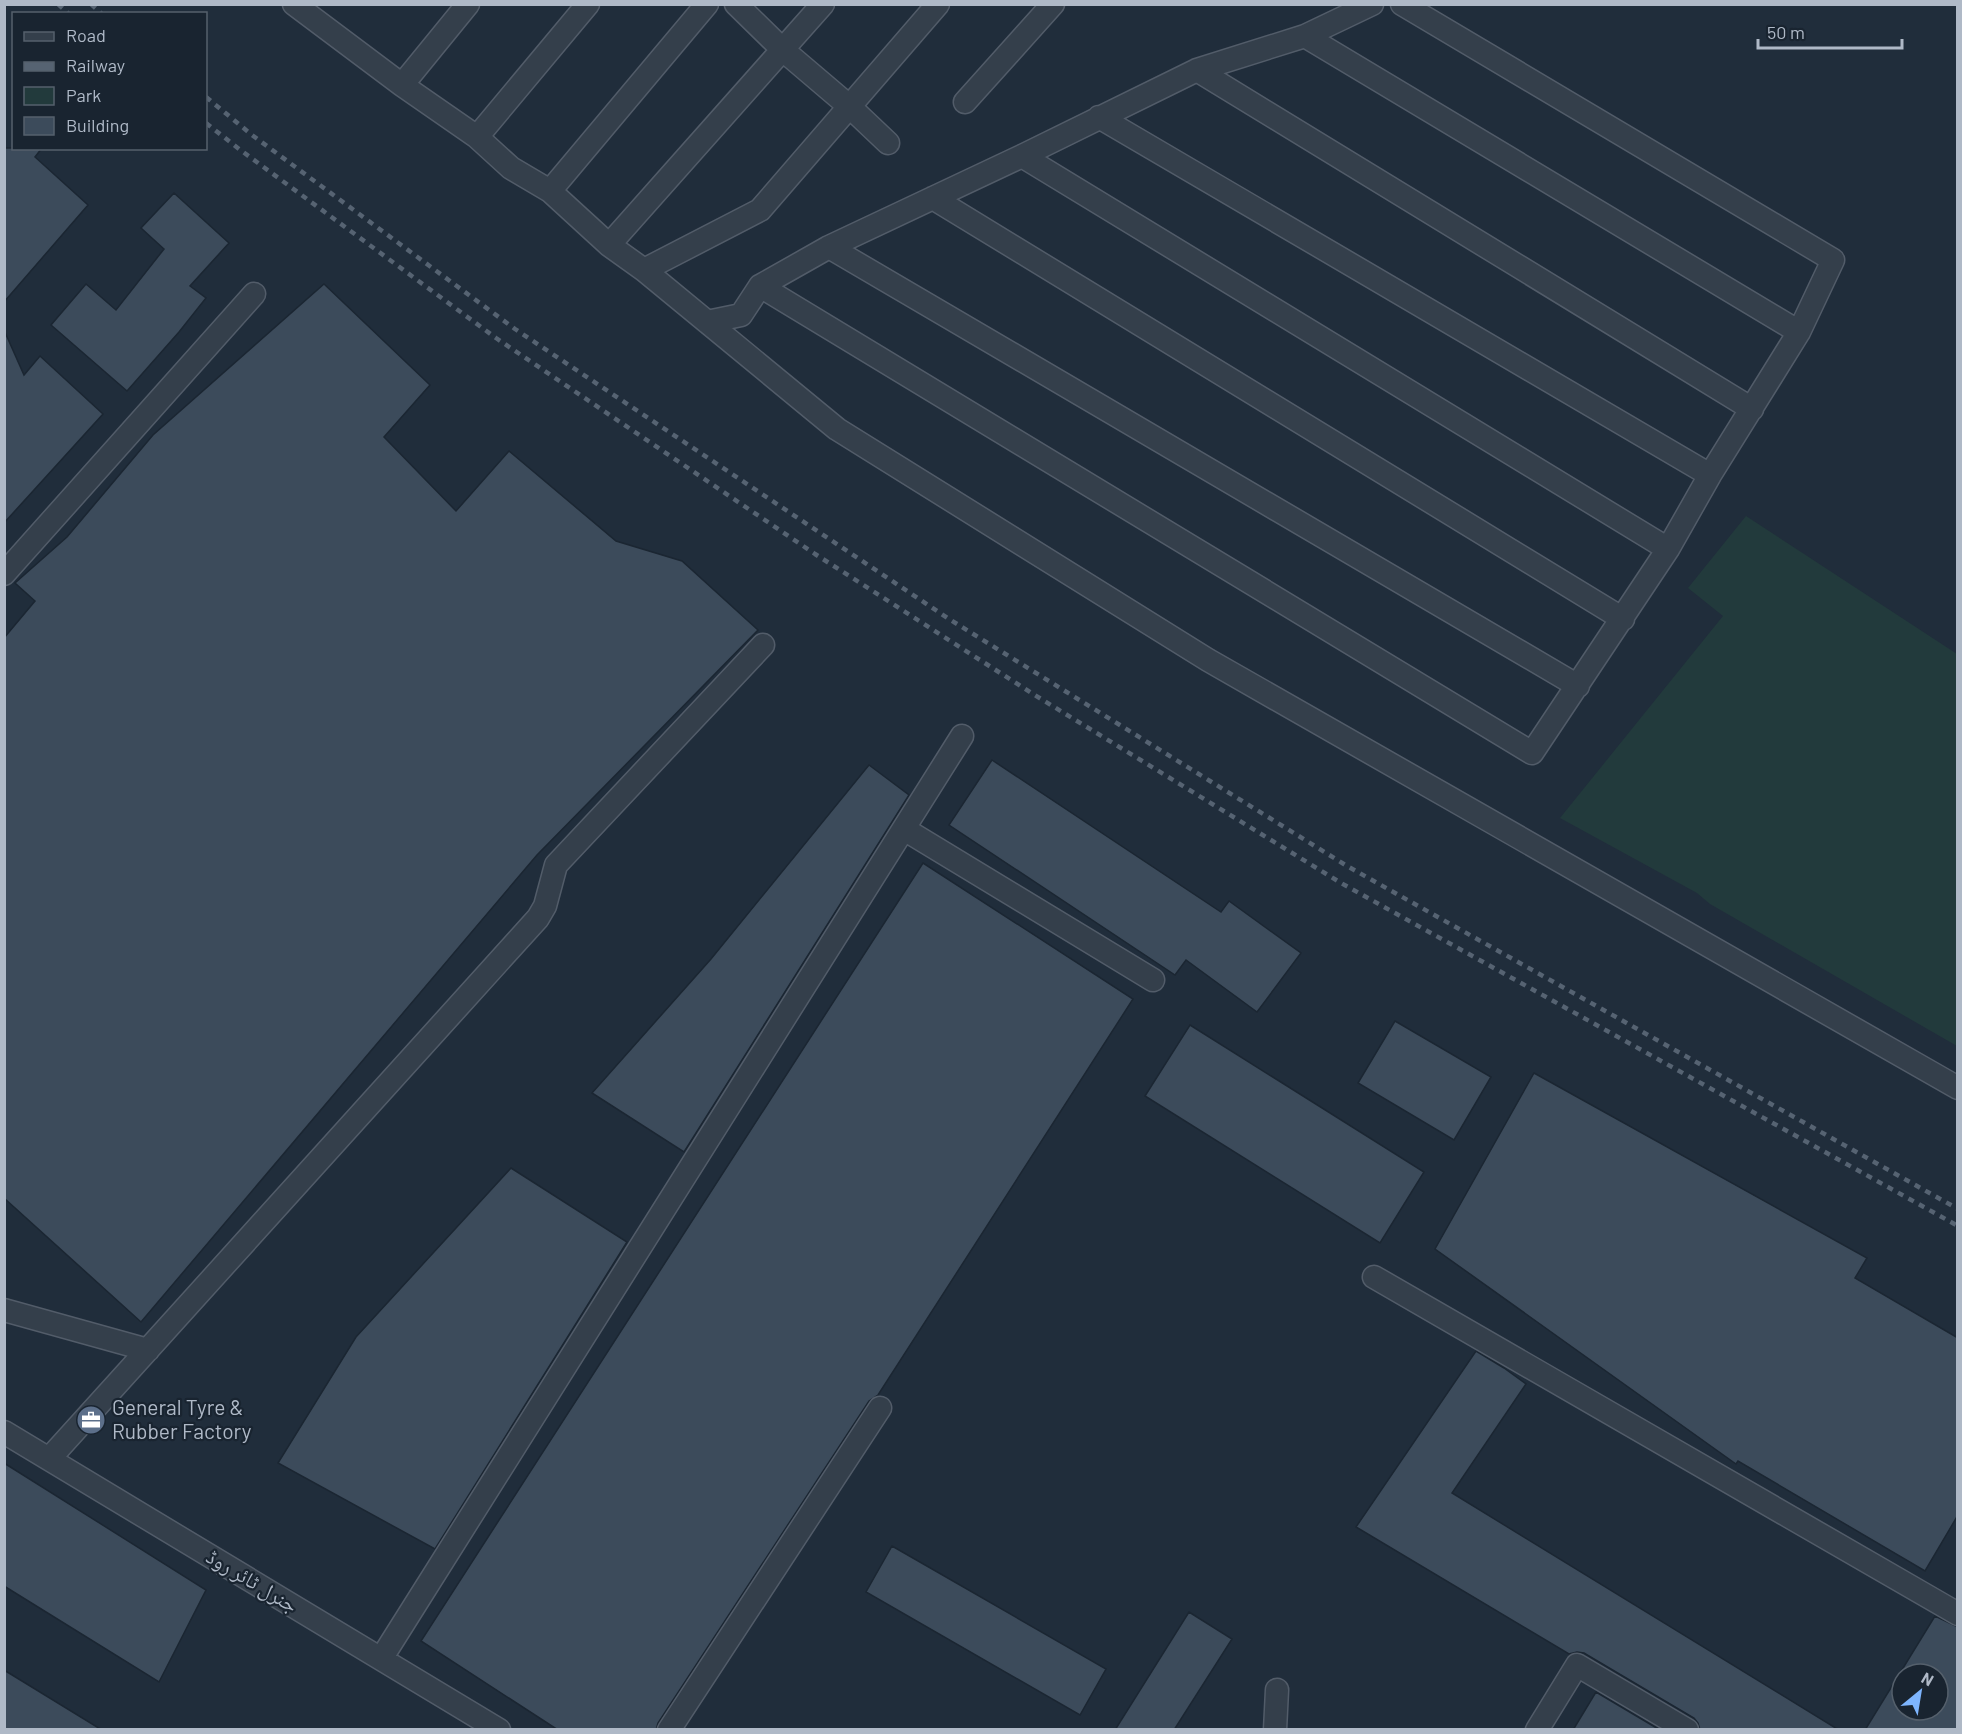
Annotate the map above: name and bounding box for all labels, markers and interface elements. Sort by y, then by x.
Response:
legend [12,12,207,150]
scale bar [1758,12,1902,50]
text: 50 m [1767,21,1805,43]
text: Road [66,24,106,46]
text: Railway [66,54,125,76]
text: Park [66,84,101,106]
text: Building [66,114,129,136]
place label: General Tyre & Rubber Factory [112,1394,252,1443]
office icon: General Tyre & Rubber Factory [75,1404,107,1436]
street label: جنرل ٹائر روڈ [202,1543,303,1618]
north arrow [1890,1662,1950,1722]
text: N [1918,1668,1937,1689]

